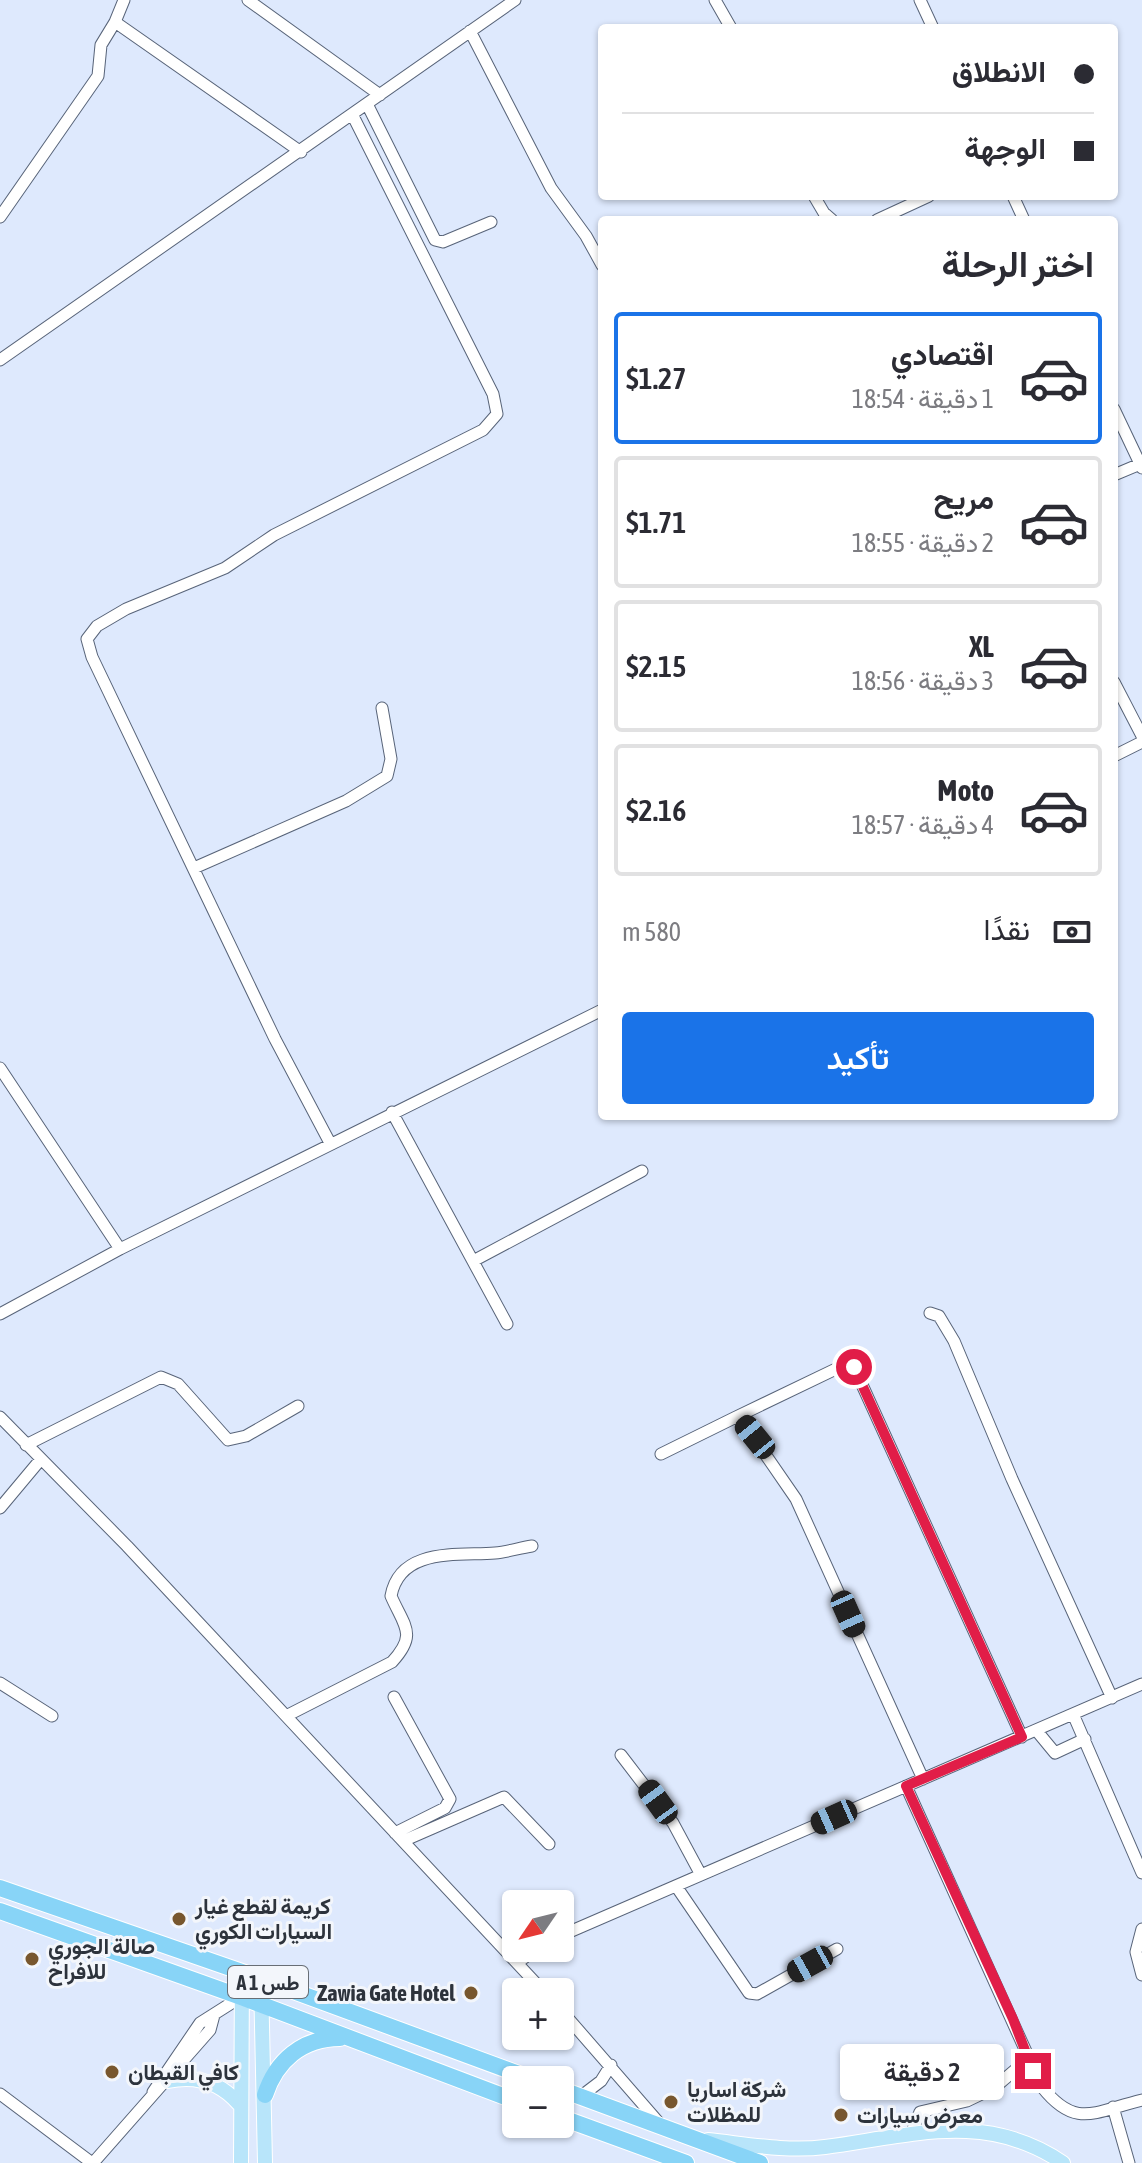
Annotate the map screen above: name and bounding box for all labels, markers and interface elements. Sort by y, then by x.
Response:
text: الانطلاق [952,54,1046,88]
text: الوجهة [964,131,1046,165]
text: اختر الرحلة [941,243,1094,285]
text: اقتصادي [891,337,994,371]
icon: car [1018,342,1090,414]
text: $1.27 [626,361,686,395]
text: 1 دقيقة · 18:54 [852,384,994,414]
text: مريح [934,481,994,515]
icon: car [1018,486,1090,558]
text: $1.71 [626,505,686,539]
text: 2 دقيقة · 18:55 [852,528,994,558]
text: XL [969,629,994,663]
icon: car [1018,630,1090,702]
text: $2.15 [626,649,686,683]
text: 3 دقيقة · 18:56 [852,666,994,696]
text: Moto [937,773,994,807]
icon: car [1018,774,1090,846]
text: $2.16 [626,793,686,827]
text: 4 دقيقة · 18:57 [852,810,994,840]
icon: cash [1050,910,1094,954]
text: نقدًا [984,912,1030,946]
text: 580 m [622,917,681,947]
button: تأكيد [622,1012,1094,1104]
route start [836,1349,872,1385]
car [731,1411,779,1463]
car [827,1587,869,1641]
car [634,1776,682,1828]
car [807,1796,861,1838]
north arrow [502,1890,574,1962]
map controls [502,1890,574,2138]
place label: كريمة لقطع غيار السيارات الكوري [194,1893,332,1950]
marker: كريمة لقطع غيار السيارات الكوري [170,1910,188,1928]
place label: صالة الجوري للافراح [48,1933,155,1986]
car [783,1942,837,1986]
marker: صالة الجوري للافراح [23,1950,41,1968]
road number: A 1 طس [228,1966,308,1998]
button: + [502,1978,574,2050]
place label: Zawia Gate Hotel [317,1980,456,2006]
marker: Zawia Gate Hotel [462,1984,480,2002]
callout: 2 دقيقة [841,2043,1005,2099]
route end [1015,2053,1051,2089]
text: 2 دقيقة [884,2057,960,2087]
place label: كافي القبطان [128,2059,239,2091]
marker: كافي القبطان [103,2063,121,2081]
button: − [502,2066,574,2138]
place label: شركة اساريا للمظلات [687,2076,786,2127]
marker: شركة اساريا للمظلات [662,2093,680,2111]
place label: معرض سيارات [857,2102,983,2129]
marker: معرض سيارات [832,2106,850,2124]

